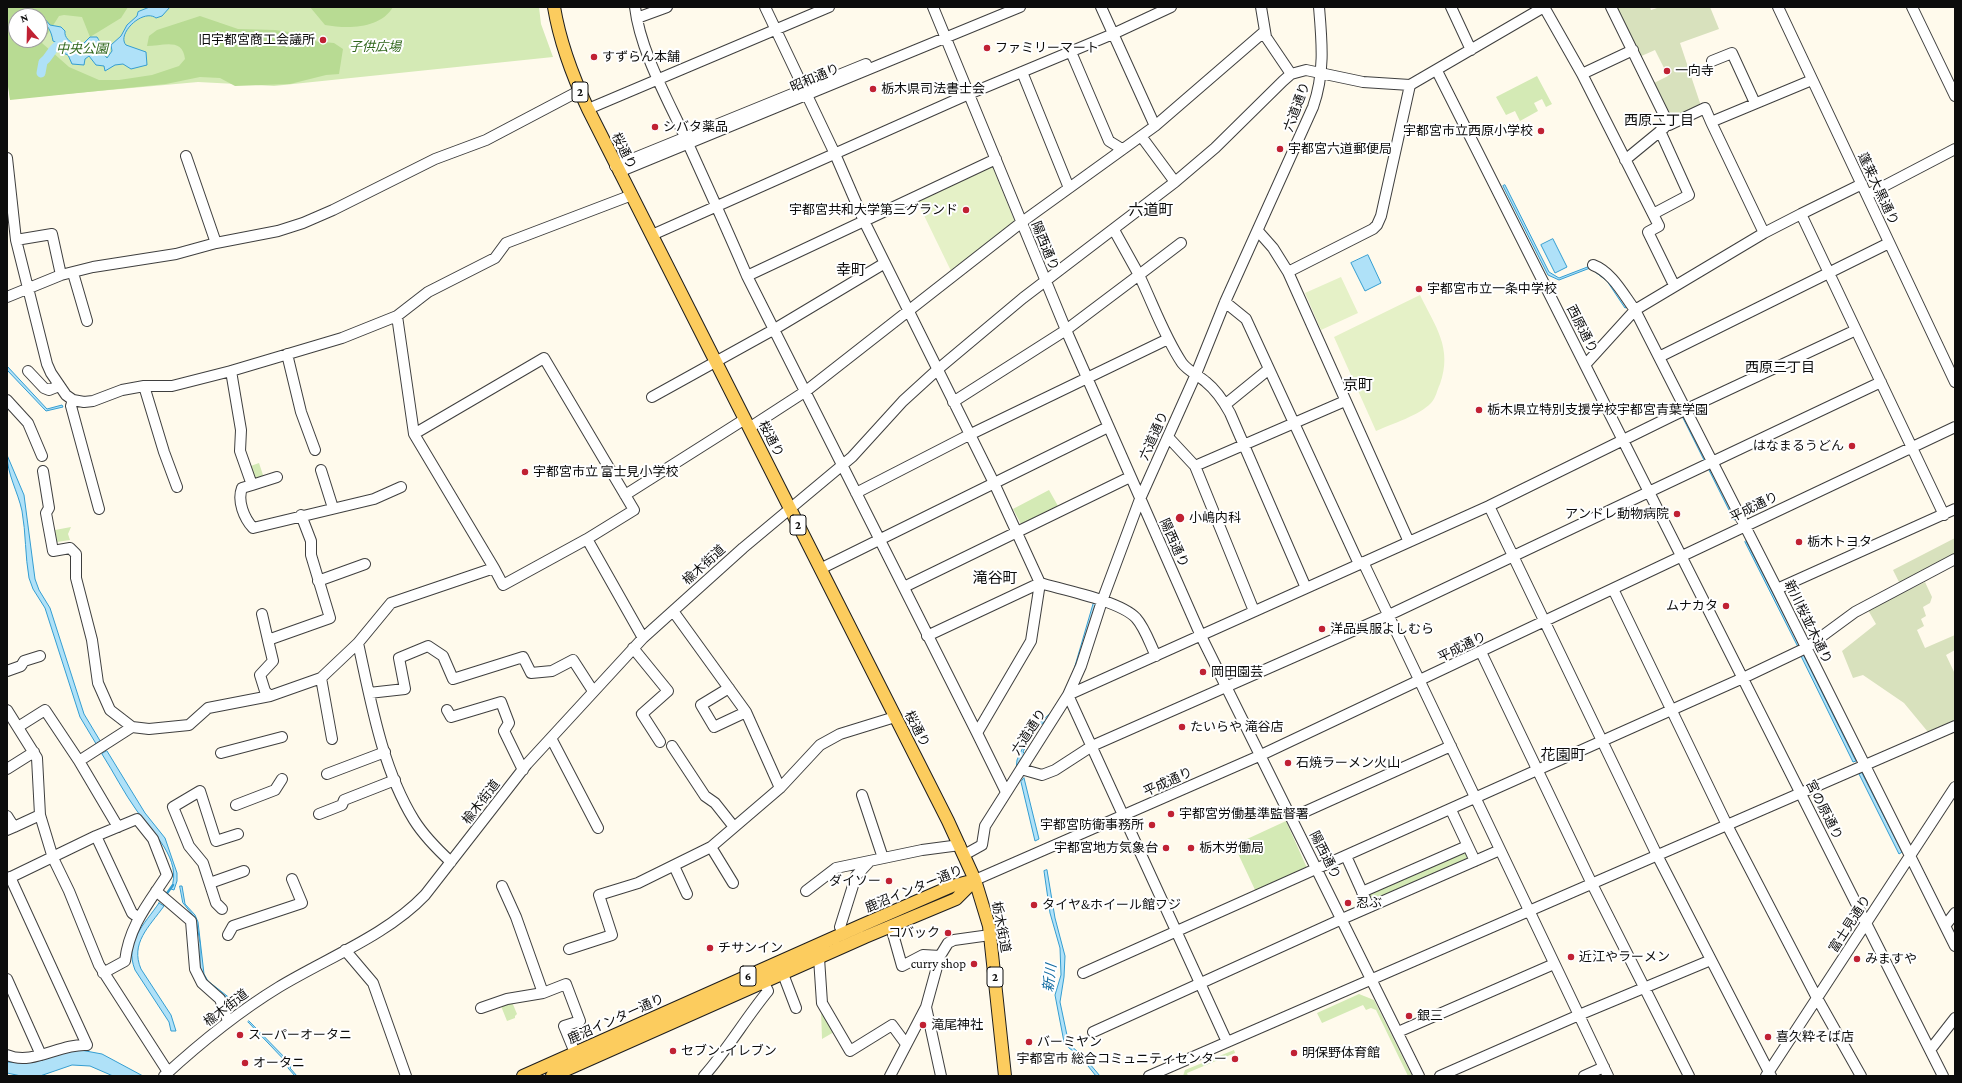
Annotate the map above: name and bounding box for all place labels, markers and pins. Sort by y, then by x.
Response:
place label: 旧宇都宮商工会議所 [198,32,315,48]
marker: 旧宇都宮商工会議所 [318,35,328,45]
place label: ファミリーマート [995,40,1099,56]
marker: ファミリーマート [982,43,992,53]
place label: すずらん本舗 [602,49,680,65]
marker: すずらん本舗 [589,52,599,62]
place label: 一向寺 [1675,63,1714,79]
marker: 一向寺 [1662,66,1672,76]
place label: 栃木県司法書士会 [881,81,985,97]
marker: 栃木県司法書士会 [868,84,878,94]
place label: シバタ薬品 [663,119,728,135]
marker: シバタ薬品 [650,122,660,132]
place label: 宇都宮市立西原小学校 [1403,123,1533,139]
marker: 宇都宮市立西原小学校 [1536,126,1546,136]
place label: 宇都宮六道郵便局 [1288,141,1392,157]
marker: 宇都宮六道郵便局 [1275,144,1285,154]
place label: 宇都宮共和大学第三グランド [789,202,958,218]
marker: 宇都宮共和大学第三グランド [961,205,971,215]
place label: 宇都宮市立一条中学校 [1427,281,1557,297]
marker: 宇都宮市立一条中学校 [1414,284,1424,294]
place label: 栃木県立特別支援学校宇都宮青葉学園 [1487,402,1708,418]
marker: 栃木県立特別支援学校宇都宮青葉学園 [1474,405,1484,415]
place label: はなまるうどん [1753,438,1844,454]
marker: はなまるうどん [1847,441,1857,451]
place label: 宇都宮市立 富士見小学校 [533,464,678,480]
marker: 宇都宮市立 富士見小学校 [520,467,530,477]
place label: アンドレ動物病院 [1565,506,1669,522]
marker: アンドレ動物病院 [1672,509,1682,519]
place label: 小嶋内科 [1189,510,1241,526]
marker: 小嶋内科 [1174,512,1186,524]
place label: 栃木トヨタ [1807,534,1872,550]
marker: 栃木トヨタ [1794,537,1804,547]
place label: ムナカタ [1666,598,1718,614]
marker: ムナカタ [1721,601,1731,611]
place label: 洋品呉服よしむら [1330,621,1434,637]
marker: 洋品呉服よしむら [1317,624,1327,634]
place label: 岡田園芸 [1211,664,1263,680]
marker: 岡田園芸 [1198,667,1208,677]
place label: たいらや 滝谷店 [1190,719,1283,735]
marker: たいらや 滝谷店 [1177,722,1187,732]
place label: 石焼ラーメン火山 [1296,755,1400,771]
marker: 石焼ラーメン火山 [1283,758,1293,768]
place label: 宇都宮労働基準監督署 [1179,806,1309,822]
marker: 宇都宮労働基準監督署 [1166,809,1176,819]
place label: 宇都宮防衛事務所 [1040,817,1144,833]
marker: 宇都宮防衛事務所 [1147,820,1157,830]
place label: 宇都宮地方気象台 [1054,840,1158,856]
place label: 栃木労働局 [1199,840,1264,856]
marker: 宇都宮地方気象台 [1161,843,1171,853]
marker: 栃木労働局 [1186,843,1196,853]
place label: ダイソー [829,873,881,889]
marker: ダイソー [884,876,894,886]
place label: 忍ぶ [1356,895,1382,911]
place label: タイヤ&ホイール館フジ [1042,897,1181,913]
marker: 忍ぶ [1343,898,1353,908]
marker: タイヤ&ホイール館フジ [1029,900,1039,910]
place label: コバック [888,925,940,941]
marker: コバック [943,928,953,938]
place label: チサンイン [718,940,783,956]
marker: チサンイン [705,943,715,953]
place label: 近江やラーメン [1579,949,1670,965]
place label: みますや [1865,951,1917,967]
marker: 近江やラーメン [1566,952,1576,962]
marker: みますや [1852,954,1862,964]
place label: curry shop [911,956,966,972]
marker: curry shop [969,959,979,969]
place label: 銀三 [1417,1008,1443,1024]
marker: 銀三 [1404,1011,1414,1021]
place label: 滝尾神社 [931,1017,983,1033]
marker: 滝尾神社 [918,1020,928,1030]
place label: スーパーオータニ [248,1027,352,1043]
place label: 喜久粋そば店 [1776,1029,1854,1045]
marker: スーパーオータニ [235,1030,245,1040]
marker: 喜久粋そば店 [1763,1032,1773,1042]
place label: バーミヤン [1037,1034,1102,1050]
marker: バーミヤン [1024,1037,1034,1047]
place label: セブン-イレブン [681,1043,777,1059]
place label: 明保野体育館 [1302,1045,1380,1061]
marker: セブン-イレブン [668,1046,678,1056]
marker: 明保野体育館 [1289,1048,1299,1058]
place label: 宇都宮市 総合コミュニティセンター [1017,1051,1227,1067]
marker: 宇都宮市 総合コミュニティセンター [1230,1054,1240,1064]
place label: オータニ [253,1055,305,1071]
marker: オータニ [240,1058,250,1068]

